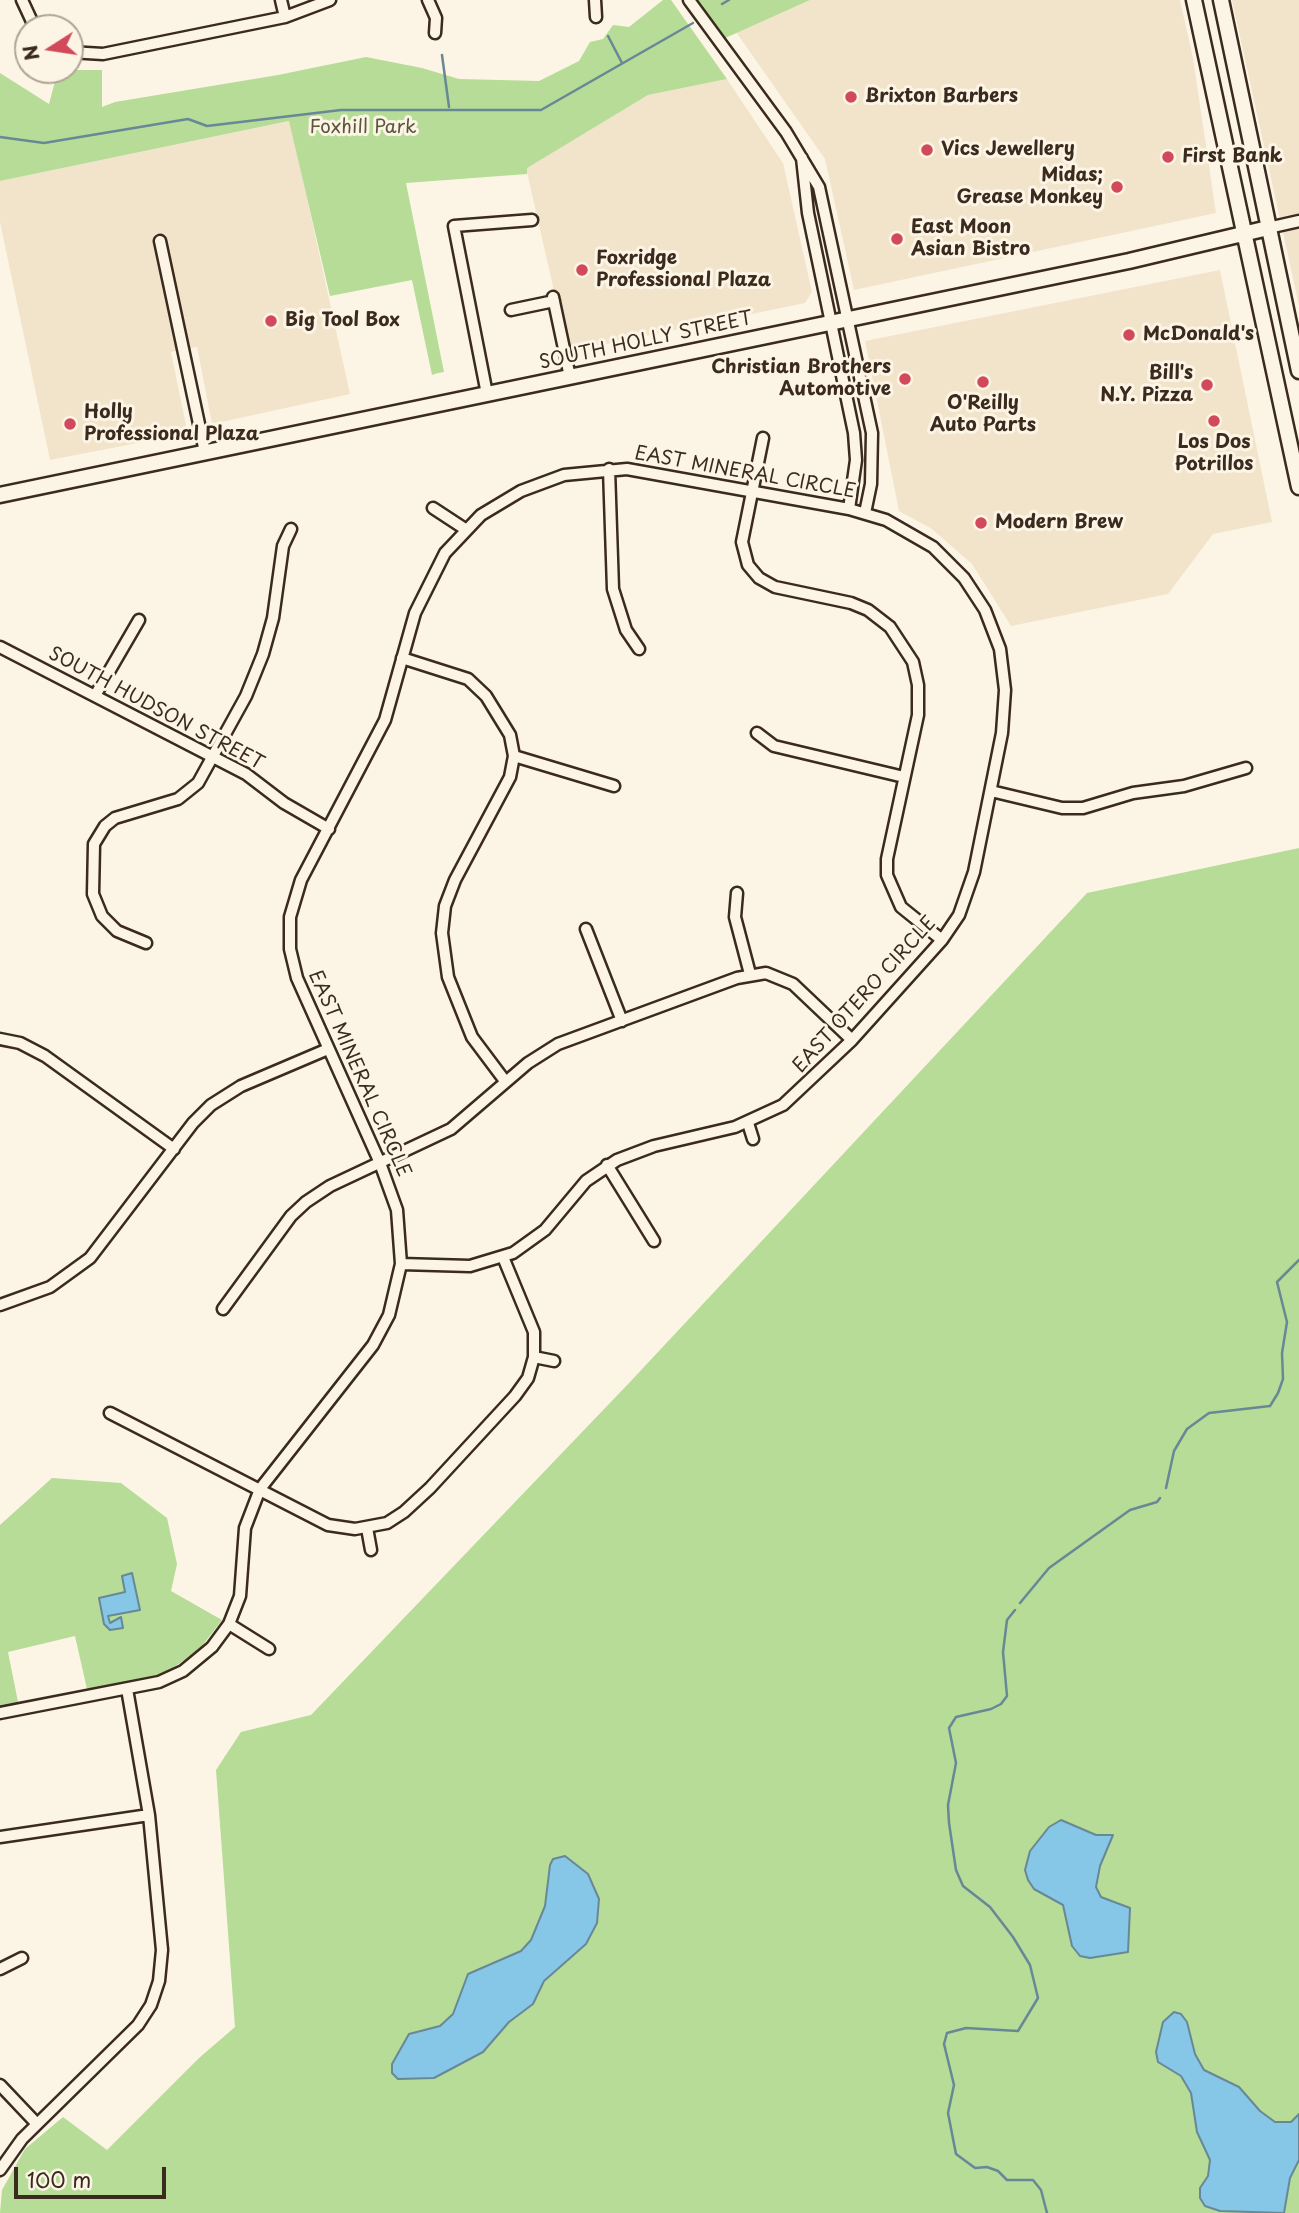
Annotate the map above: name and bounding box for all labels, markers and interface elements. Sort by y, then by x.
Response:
north arrow [14,14,84,84]
text: N [15,43,46,63]
place label: Brixton Barbers [865,86,1018,108]
marker: Brixton Barbers [843,89,859,105]
park label: Foxhill Park [309,117,417,139]
place label: Vics Jewellery [941,139,1075,161]
marker: Vics Jewellery [919,142,935,158]
place label: First Bank [1182,146,1283,168]
marker: First Bank [1160,149,1176,165]
place label: Midas; Grease Monkey [957,165,1103,209]
marker: Midas; Grease Monkey [1109,179,1125,195]
place label: East Moon Asian Bistro [911,217,1030,261]
marker: East Moon Asian Bistro [889,231,905,247]
place label: Foxridge Professional Plaza [596,248,771,292]
marker: Foxridge Professional Plaza [574,262,590,278]
street label: SOUTH HOLLY STREET [537,307,755,375]
place label: Big Tool Box [285,310,400,332]
marker: Big Tool Box [263,313,279,329]
place label: McDonald's [1143,324,1254,346]
marker: McDonald's [1121,327,1137,343]
place label: Christian Brothers Automotive [711,357,891,401]
place label: Bill's N.Y. Pizza [1100,363,1193,407]
marker: Christian Brothers Automotive [897,371,913,387]
marker: O'Reilly Auto Parts [975,374,991,390]
marker: Bill's N.Y. Pizza [1199,377,1215,393]
place label: O'Reilly Auto Parts [930,393,1036,437]
place label: Holly Professional Plaza [84,402,259,446]
marker: Los Dos Potrillos [1206,413,1222,429]
marker: Holly Professional Plaza [62,416,78,432]
place label: Los Dos Potrillos [1175,432,1253,476]
street label: EAST MINERAL CIRCLE [633,442,857,504]
place label: Modern Brew [995,512,1123,534]
marker: Modern Brew [973,515,989,531]
street label: SOUTH HUDSON STREET [44,642,268,776]
street label: EAST OTERO CIRCLE [789,912,941,1078]
street label: EAST MINERAL CIRCLE [303,967,415,1181]
scale bar [18,2154,170,2198]
text: 100 m [27,2163,91,2195]

